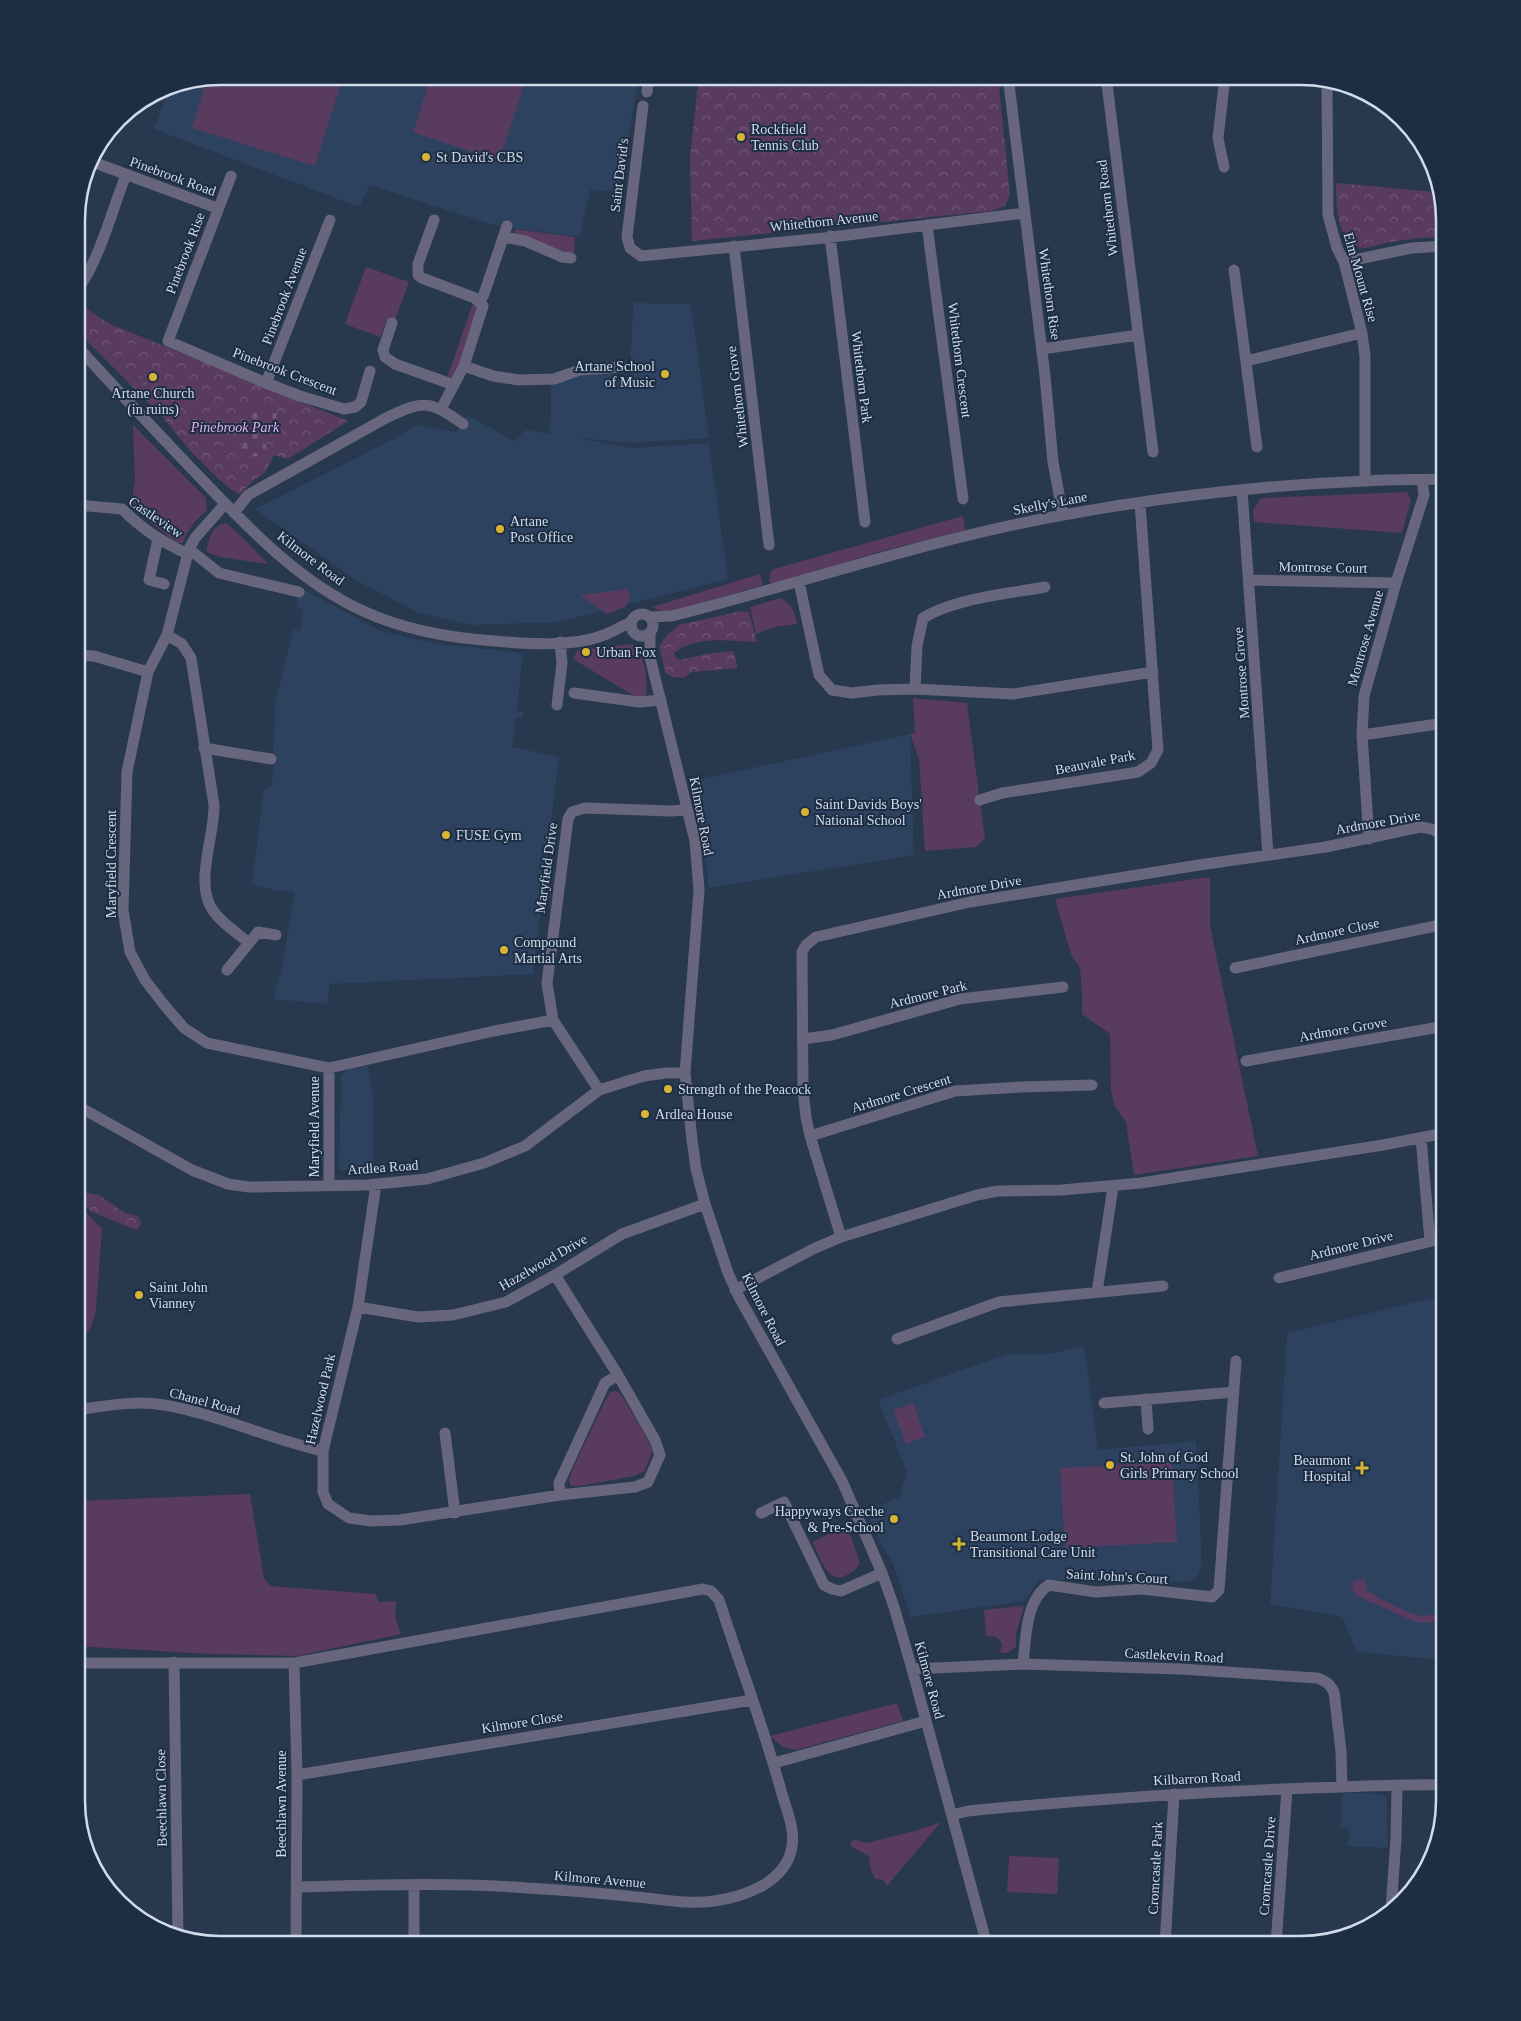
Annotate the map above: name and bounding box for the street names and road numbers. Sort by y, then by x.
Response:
street label: Saint David's [608,137,631,213]
street label: Pinebrook Road [128,154,218,199]
street label: Whitethorn Road [1094,159,1121,257]
street label: Whitethorn Avenue [769,208,879,235]
street label: Pinebrook Rise [163,210,208,296]
street label: Elm Mount Rise [1341,231,1380,324]
street label: Pinebrook Avenue [259,246,310,347]
street label: Whitethorn Rise [1036,247,1063,341]
street label: Whitethorn Crescent [945,301,974,419]
street label: Whitethorn Park [848,330,875,424]
street label: Pinebrook Crescent [231,345,339,398]
street label: Whitethorn Grove [724,345,751,449]
street label: Skelly's Lane [1012,489,1088,518]
street label: Castleview [126,494,186,542]
street label: Kilmore Road [274,528,347,588]
street label: Montrose Court [1278,559,1368,576]
street label: Montrose Avenue [1345,589,1386,688]
street label: Montrose Grove [1231,626,1252,719]
street label: Beauvale Park [1054,747,1136,778]
street label: Kilmore Road [687,776,716,857]
street label: Ardmore Drive [1334,808,1422,837]
street label: Maryfield Crescent [104,810,119,918]
street label: Maryfield Drive [533,822,560,914]
street label: Ardmore Drive [935,873,1023,902]
street label: Ardmore Close [1294,915,1381,948]
street label: Ardmore Park [888,978,969,1011]
street label: Ardmore Grove [1298,1014,1388,1045]
street label: Ardmore Crescent [850,1071,953,1116]
street label: Maryfield Avenue [307,1076,322,1178]
street label: Ardlea Road [347,1158,419,1177]
street label: Ardmore Drive [1308,1228,1395,1263]
street label: Hazelwood Drive [497,1231,590,1294]
street label: Kilmore Road [739,1270,788,1348]
street label: Hazelwood Park [303,1352,338,1446]
street label: Chanel Road [168,1385,242,1418]
street label: Saint John's Court [1066,1566,1168,1587]
street label: Kilmore Road [912,1640,947,1721]
street label: Castlekevin Road [1124,1645,1224,1666]
street label: Kilmore Close [480,1709,564,1736]
street label: Beechlawn Close [153,1749,170,1847]
street label: Beechlawn Avenue [274,1750,289,1858]
street label: Kilbarron Road [1153,1769,1241,1788]
street label: Cromcastle Drive [1257,1816,1278,1916]
street label: Cromcastle Park [1146,1821,1165,1915]
street label: Kilmore Avenue [554,1868,646,1891]

